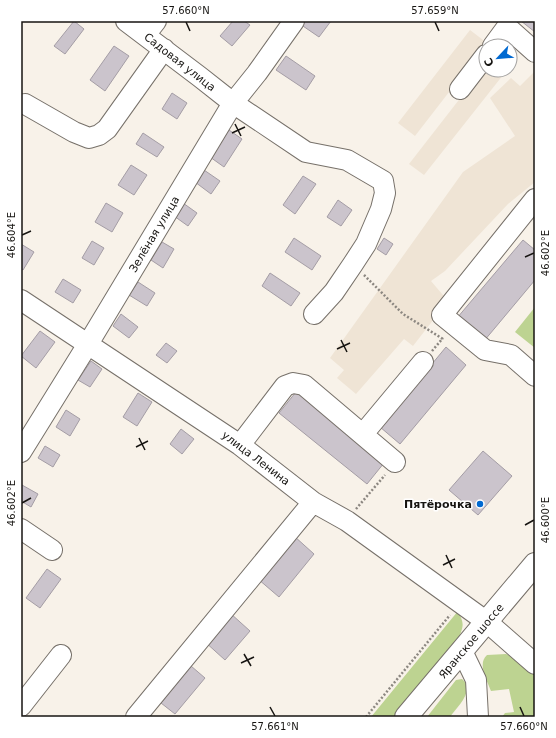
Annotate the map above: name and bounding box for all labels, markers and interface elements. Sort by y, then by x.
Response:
text: 57.660°N [162,5,210,16]
text: 57.659°N [411,5,459,16]
street label: Садовая улица [141,30,218,94]
north arrow [478,38,518,78]
text: С [482,56,497,69]
street label: Зелёная улица [127,194,182,275]
text: 46.604°E [6,212,17,258]
text: 46.602°E [540,230,551,276]
street label: улица Ленина [219,429,292,488]
text: 46.602°E [6,480,17,526]
text: 46.600°E [540,497,551,543]
place label: Пятёрочка [404,498,472,511]
marker: Пятёрочка [475,499,485,509]
street label: Яранское шоссе [436,601,507,681]
text: 57.661°N [251,721,299,732]
text: 57.660°N [500,721,548,732]

